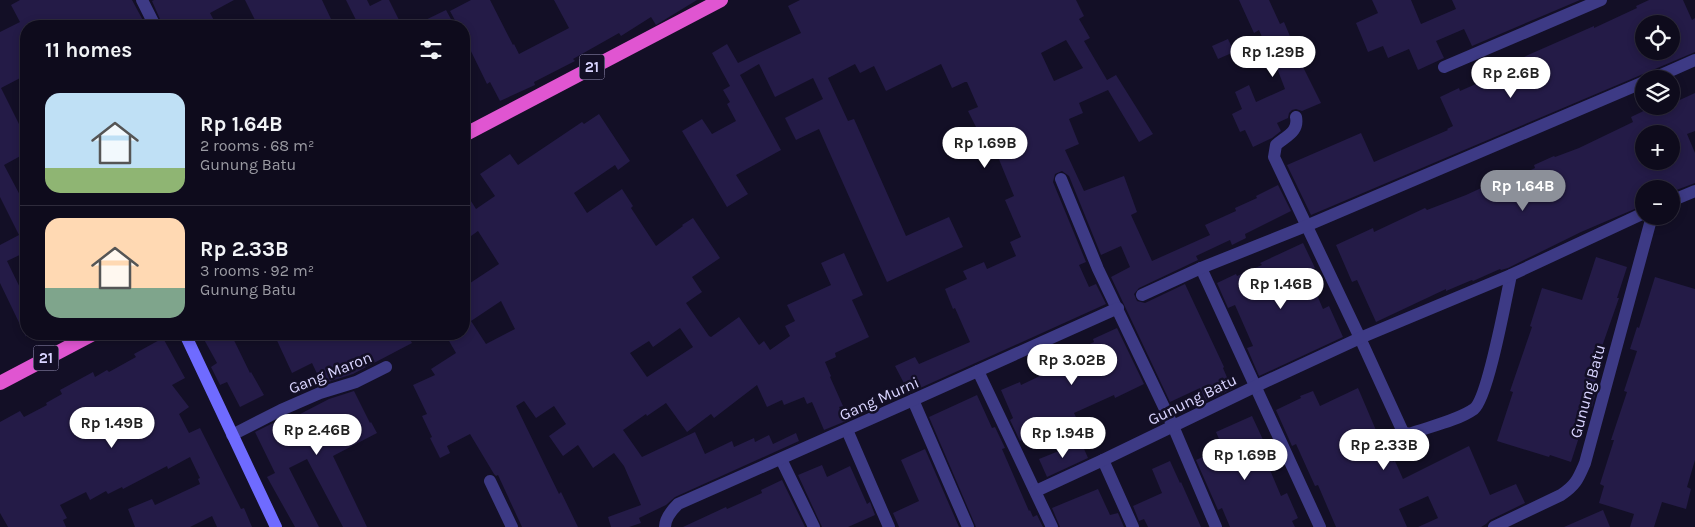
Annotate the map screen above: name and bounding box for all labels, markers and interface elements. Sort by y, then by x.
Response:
map controls [1635,15,1680,225]
button: locate [1635,15,1680,60]
icon: filters [417,36,445,64]
pin: Rp 1.29B [1221,36,1325,78]
text: 11 homes [45,38,132,62]
text: Rp 1.29B [1241,42,1305,61]
road number: 21 [580,54,604,80]
pin: Rp 2.6B [1465,56,1557,99]
text: Rp 2.6B [1482,63,1540,82]
button: layers [1635,70,1680,115]
text: Rp 1.64B [200,112,283,136]
icon: home [85,113,145,173]
button: + [1635,125,1680,170]
pin: Rp 1.69B [933,126,1037,169]
text: Rp 1.69B [953,133,1017,152]
text: 2 rooms · 68 m² [200,136,314,155]
text: Gunung Batu [200,155,296,174]
pin: Rp 1.64B [1471,170,1575,212]
text: Rp 1.64B [1492,176,1554,195]
button: − [1635,180,1680,225]
text: Rp 2.33B [200,237,289,261]
icon: home [85,238,145,298]
text: 3 rooms · 92 m² [200,261,314,280]
pin: Rp 1.46B [1229,268,1333,310]
text: Rp 1.46B [1250,274,1312,293]
text: Gunung Batu [200,280,296,299]
street label: Gunung Batu [1566,342,1609,440]
pin: Rp 3.02B [1020,344,1124,386]
road number: 21 [34,346,58,370]
street label: Gang Maron [286,347,375,398]
text: Rp 3.02B [1038,350,1106,369]
street label: Gunung Batu [1145,370,1240,429]
street label: Gang Murni [836,372,922,424]
pin: Rp 1.49B [60,406,164,449]
text: Rp 1.49B [81,413,143,432]
pin: Rp 2.46B [265,414,369,456]
pin: Rp 1.94B [1011,416,1115,459]
text: Rp 2.46B [284,420,350,439]
text: Rp 1.94B [1032,423,1094,442]
pin: Rp 2.33B [1332,428,1436,471]
text: Rp 2.33B [1350,435,1418,454]
pin: Rp 1.69B [1193,438,1297,481]
text: Rp 1.69B [1213,445,1277,464]

